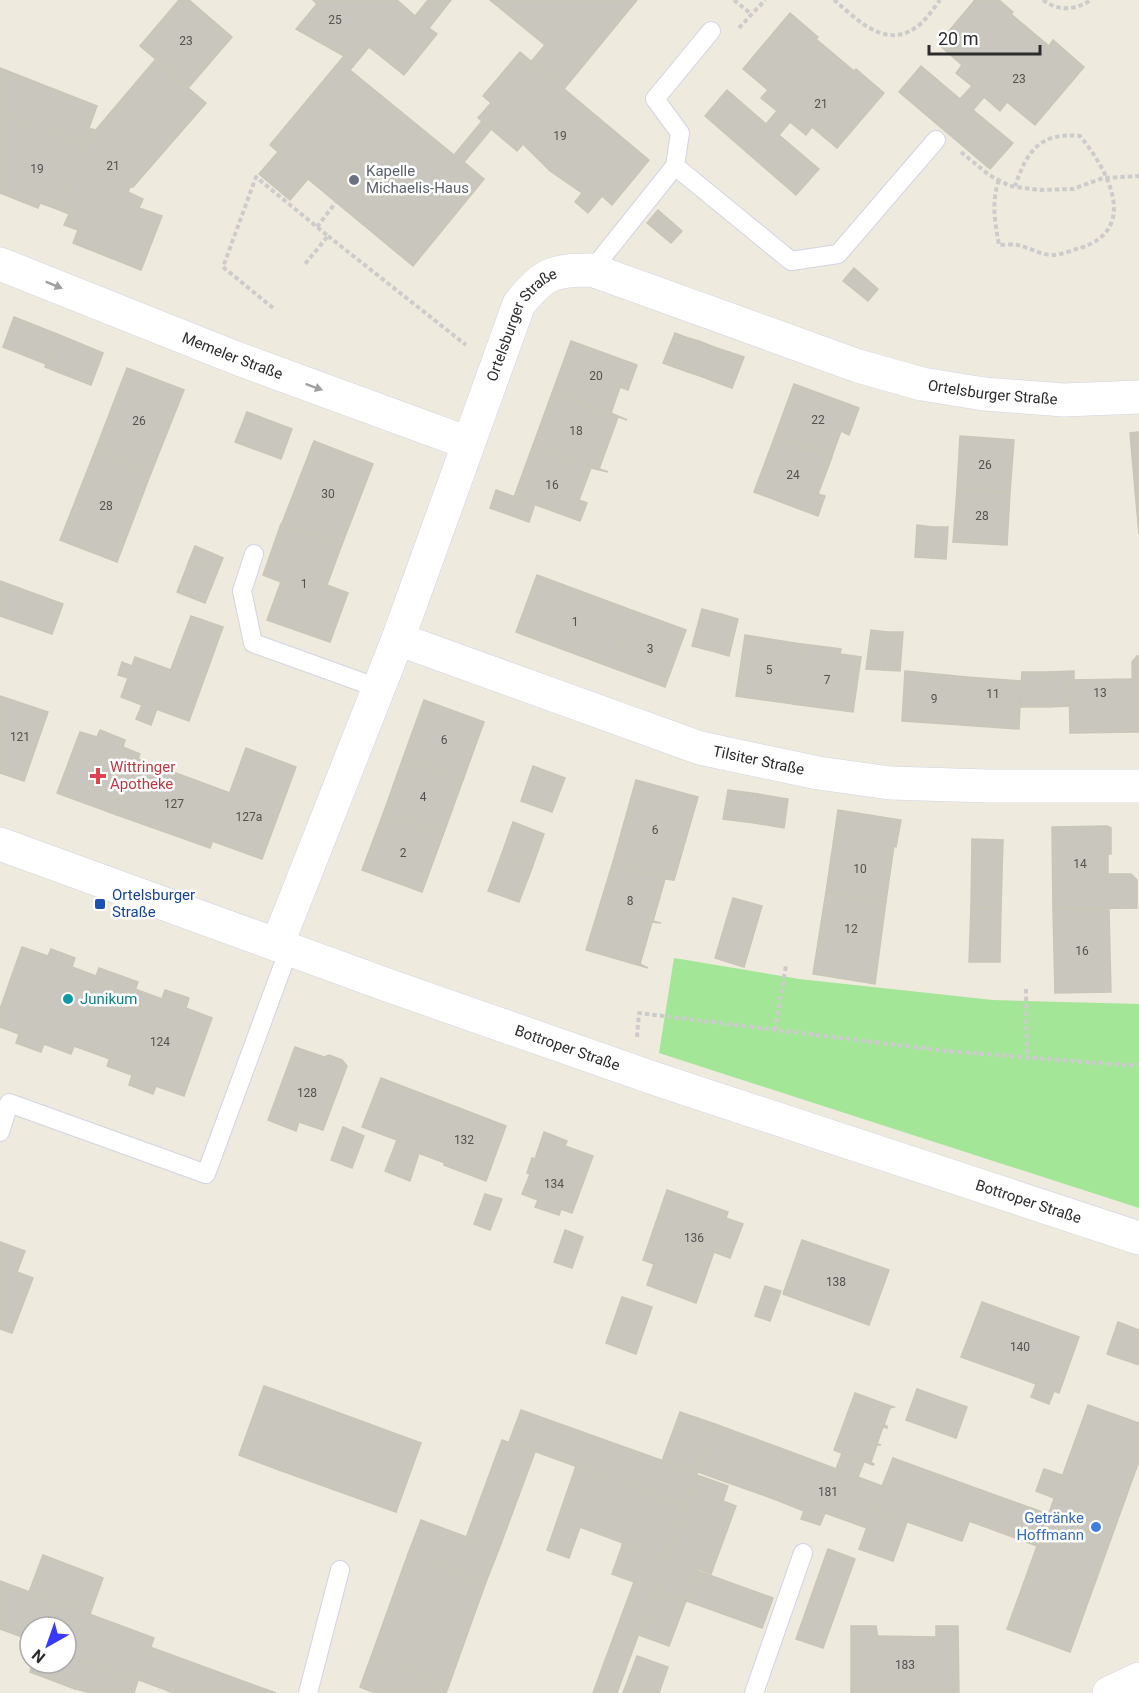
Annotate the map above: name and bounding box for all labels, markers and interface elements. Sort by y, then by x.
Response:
house number: 25 [328,13,342,27]
scale bar [929,18,1040,56]
text: 20 m [938,28,978,49]
house number: 23 [179,34,193,48]
house number: 23 [1012,72,1026,86]
house number: 21 [814,97,828,111]
house number: 19 [553,129,567,143]
house number: 21 [106,159,120,173]
house number: 19 [30,162,44,176]
place label: Kapelle Michaelis-Haus [366,162,469,197]
marker: Kapelle Michaelis-Haus [347,173,361,187]
street label: Ortelsburger Straße [483,265,559,384]
one-way arrow [46,281,64,291]
street label: Memeler Straße [180,328,285,383]
house number: 20 [589,369,603,383]
street label: Ortelsburger Straße [927,376,1058,409]
one-way arrow [305,382,323,392]
house number: 22 [811,413,825,427]
house number: 26 [132,414,146,428]
house number: 18 [569,424,583,438]
house number: 26 [978,458,992,472]
house number: 24 [786,468,800,482]
house number: 16 [545,478,559,492]
house number: 30 [321,487,335,501]
house number: 28 [99,499,113,513]
house number: 28 [975,509,989,523]
house number: 1 [301,577,307,591]
house number: 1 [572,615,578,629]
house number: 3 [647,642,653,656]
house number: 5 [766,663,773,677]
house number: 7 [824,673,831,687]
house number: 13 [1093,686,1107,700]
house number: 11 [986,687,1000,701]
house number: 9 [931,692,937,706]
house number: 121 [10,730,30,744]
house number: 6 [441,733,448,747]
street label: Tilsiter Straße [711,742,806,779]
place label: Wittringer Apotheke [110,758,175,793]
marker: Wittringer Apotheke [91,769,105,783]
house number: 4 [420,790,427,804]
house number: 127 [164,797,184,811]
house number: 127a [236,810,262,824]
house number: 6 [652,823,659,837]
house number: 2 [400,846,407,860]
house number: 14 [1073,857,1087,871]
house number: 10 [853,862,867,876]
place label: Ortelsburger Straße [112,886,195,921]
house number: 8 [627,894,634,908]
marker: Ortelsburger Straße [93,897,107,911]
house number: 12 [844,922,858,936]
house number: 16 [1075,944,1089,958]
place label: Junikum [80,990,138,1008]
marker: Junikum [61,992,75,1006]
street label: Bottroper Straße [512,1021,622,1075]
house number: 124 [150,1035,170,1049]
house number: 128 [297,1086,317,1100]
house number: 132 [454,1133,474,1147]
street label: Bottroper Straße [973,1176,1084,1227]
house number: 134 [544,1177,564,1191]
house number: 136 [684,1231,704,1245]
house number: 138 [826,1275,846,1289]
house number: 140 [1010,1340,1030,1354]
house number: 181 [818,1485,838,1499]
place label: Getränke Hoffmann [1016,1509,1084,1544]
marker: Getränke Hoffmann [1089,1520,1103,1534]
north arrow [18,1615,78,1675]
text: N [28,1645,49,1667]
house number: 183 [895,1658,915,1672]

